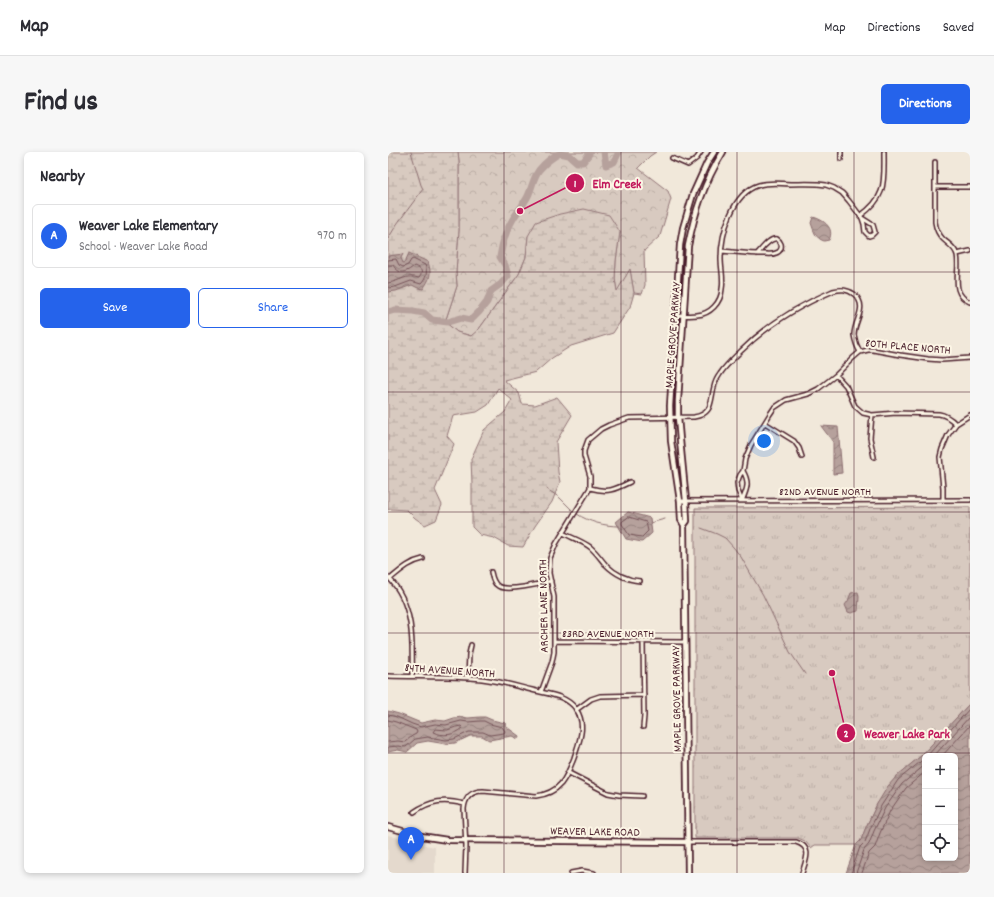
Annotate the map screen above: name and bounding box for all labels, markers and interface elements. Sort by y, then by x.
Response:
text: Map [20,14,49,41]
text: Map [824,18,846,38]
text: Directions [868,18,921,38]
text: Saved [943,18,974,38]
text: Find us [24,84,98,124]
button: Directions [881,84,970,124]
text: Nearby [40,166,84,190]
callout: Elm Creek [565,171,650,196]
text: 1 [574,176,577,193]
text: Elm Creek [593,176,642,195]
text: Weaver Lake Elementary [79,216,217,238]
text: A [50,227,58,246]
text: 970 m [317,227,347,246]
text: School · Weaver Lake Road [79,238,207,257]
street label: MAPLE GROVE PARKWAY [661,281,686,389]
button: Save [40,288,190,328]
button: Share [198,288,348,328]
street label: 80TH PLACE NORTH [864,335,951,360]
your location [754,431,774,451]
street label: 82ND AVENUE NORTH [779,484,871,501]
street label: ARCHER LANE NORTH [535,559,554,653]
street label: 83RD AVENUE NORTH [562,626,654,643]
street label: MAPLE GROVE PARKWAY [668,645,687,752]
street label: 84TH AVENUE NORTH [404,660,496,683]
callout: Weaver Lake Park [836,721,957,746]
text: 2 [843,726,849,743]
text: Weaver Lake Park [864,726,951,745]
map controls [922,753,958,861]
button: + [922,753,958,789]
button: − [922,789,958,825]
street label: WEAVER LAKE ROAD [550,823,640,842]
button: locate [922,825,958,861]
pin: A [398,827,424,860]

